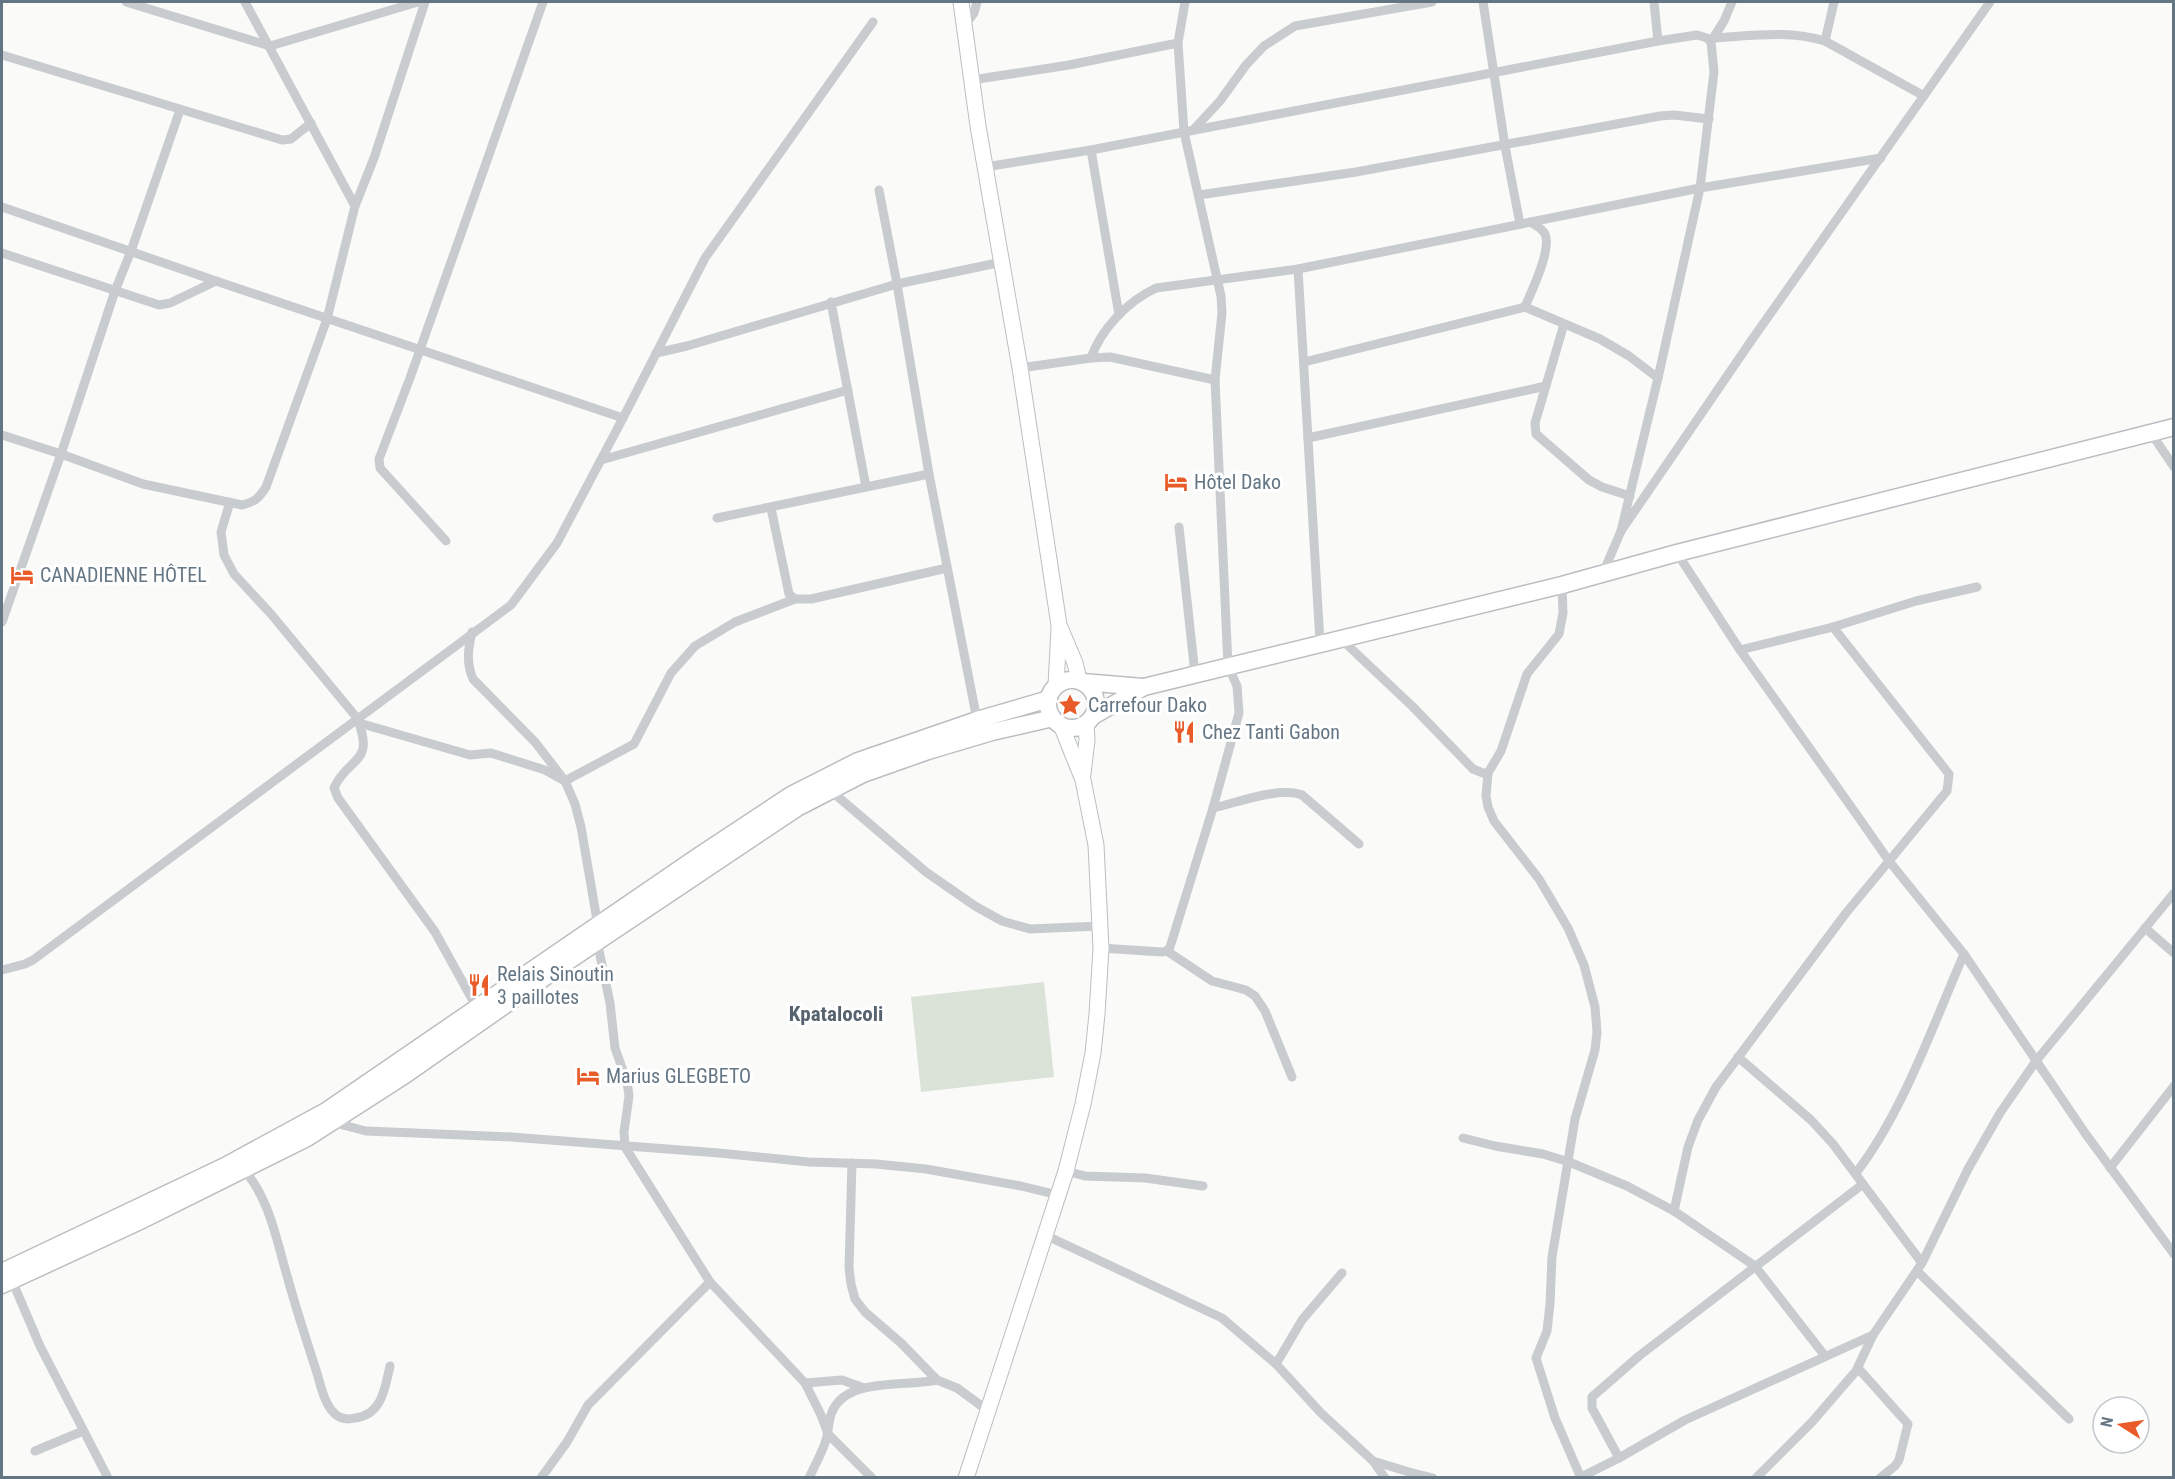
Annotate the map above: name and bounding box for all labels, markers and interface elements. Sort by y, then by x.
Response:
hotel icon: Hôtel Dako [1163,469,1189,495]
place label: Hôtel Dako [1194,470,1281,494]
hotel icon: CANADIENNE HÔTEL [9,562,35,588]
place label: CANADIENNE HÔTEL [40,563,207,587]
place icon: Carrefour Dako [1057,692,1083,718]
place label: Carrefour Dako [1088,693,1207,717]
restaurant icon: Chez Tanti Gabon [1171,719,1197,745]
place label: Chez Tanti Gabon [1202,720,1340,744]
place label: Relais Sinoutin 3 paillotes [497,962,614,1009]
restaurant icon: Relais Sinoutin 3 paillotes [466,972,492,998]
district label: Kpatalocoli [789,1002,883,1026]
hotel icon: Marius GLEGBETO [575,1063,601,1089]
place label: Marius GLEGBETO [606,1064,751,1088]
north arrow [2091,1395,2151,1455]
text: N [2097,1415,2117,1429]

